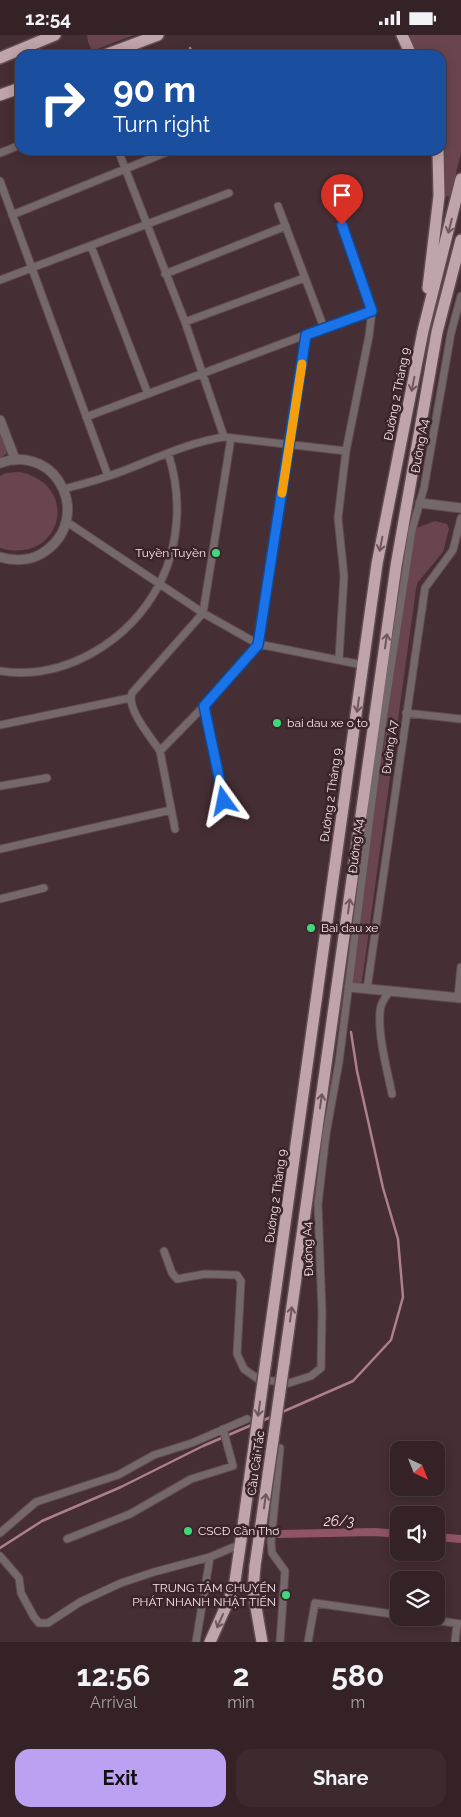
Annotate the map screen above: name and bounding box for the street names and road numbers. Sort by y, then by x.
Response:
street label: Đường 2 Tháng 9 [381,346,413,442]
street label: Đường A4 [408,417,432,474]
street label: Đường A7 [379,719,401,775]
street label: Đường 2 Tháng 9 [317,747,345,843]
street label: Đường A4 [346,818,366,874]
street label: Đường 2 Tháng 9 [262,1148,290,1244]
street label: Đường A4 [300,1221,316,1277]
street label: Cầu Cái Tắc [245,1429,268,1496]

